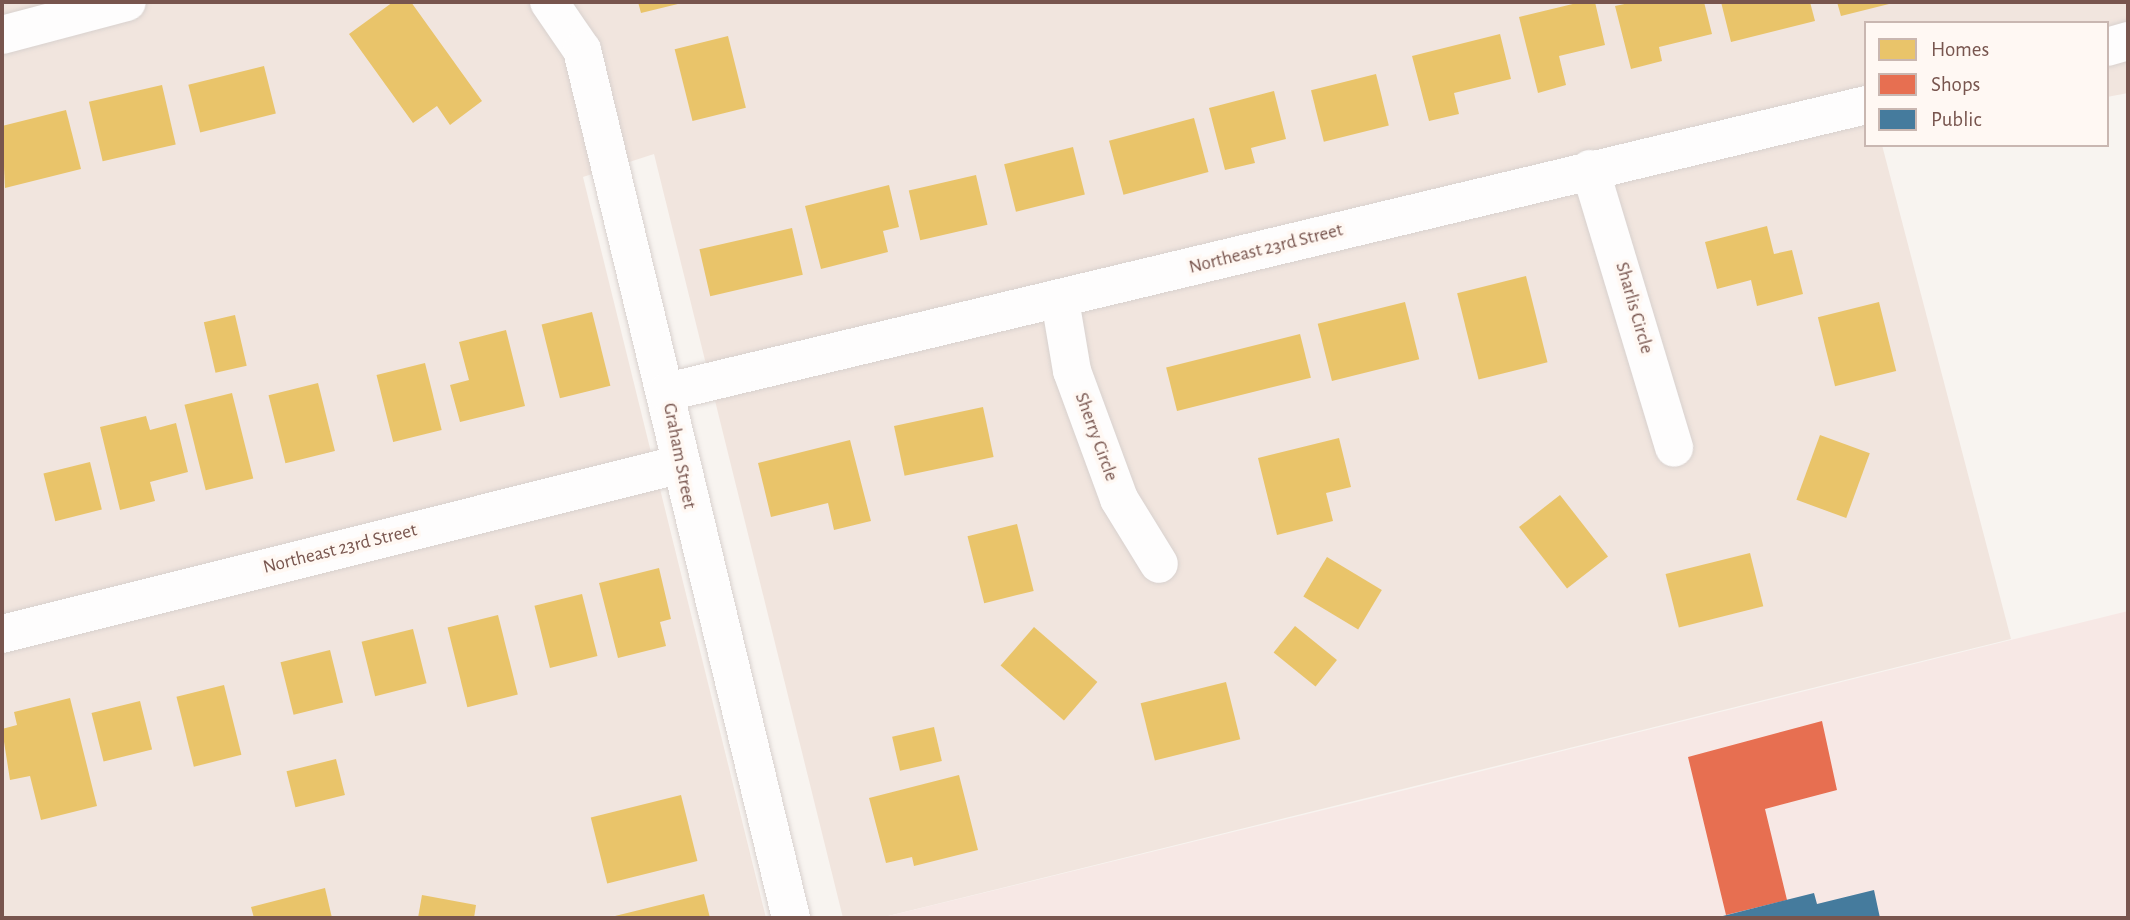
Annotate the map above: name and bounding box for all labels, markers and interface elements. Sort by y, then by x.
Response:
legend [1864,21,2109,147]
text: Homes [1931,39,1989,60]
text: Shops [1931,74,1980,95]
text: Public [1931,109,1981,130]
street label: Northeast 23rd Street [1187,219,1345,279]
street label: Sharlis Circle [1610,260,1658,356]
street label: Sherry Circle [1069,390,1123,484]
street label: Graham Street [658,401,700,511]
street label: Northeast 23rd Street [261,519,419,579]

